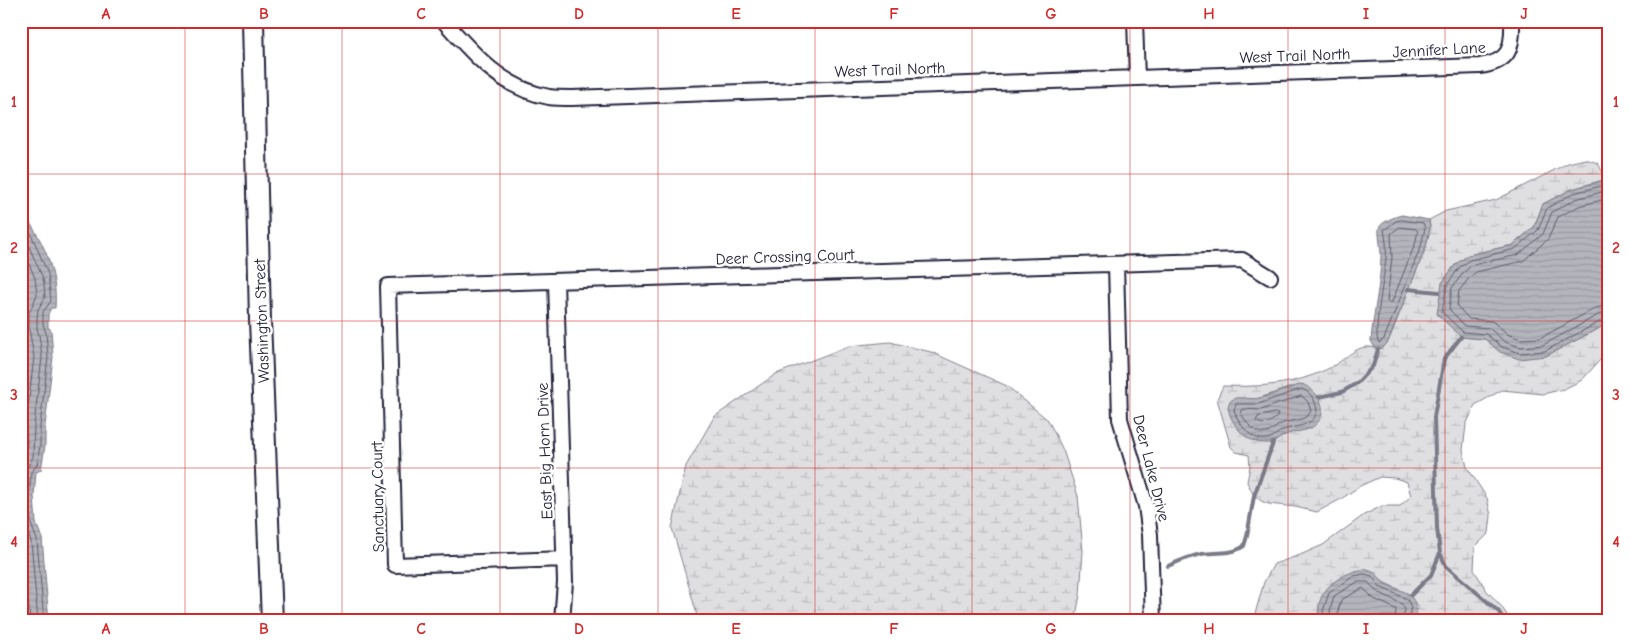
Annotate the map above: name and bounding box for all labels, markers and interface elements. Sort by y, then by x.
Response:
text: A [102,5,111,23]
text: B [259,5,269,23]
text: C [416,5,426,23]
text: D [574,5,584,23]
text: E [731,5,741,23]
text: F [889,5,899,23]
text: G [1045,5,1057,23]
text: H [1203,5,1215,23]
text: I [1363,5,1369,23]
text: J [1520,5,1528,23]
street label: Jennifer Lane [1392,39,1486,61]
street label: West Trail North [1239,45,1351,67]
street label: West Trail North [834,59,946,81]
text: 1 [11,93,17,111]
text: 1 [1613,93,1619,111]
text: 2 [10,239,18,257]
text: 2 [1612,239,1620,257]
street label: Deer Crossing Court [715,246,855,268]
street label: Washington Street [251,258,273,383]
street label: East Big Horn Drive [534,382,556,520]
text: 3 [10,386,18,404]
text: 3 [1612,386,1620,404]
street label: Deer Lake Drive [1129,413,1173,523]
street label: Sanctuary Court [368,441,388,553]
text: 4 [10,533,18,551]
text: 4 [1612,533,1620,551]
text: A [102,620,111,638]
text: B [259,620,269,638]
text: C [416,620,426,638]
text: D [574,620,584,638]
text: E [731,620,741,638]
text: F [889,620,899,638]
text: G [1045,620,1057,638]
text: H [1203,620,1215,638]
text: I [1363,620,1369,638]
text: J [1520,620,1528,638]

